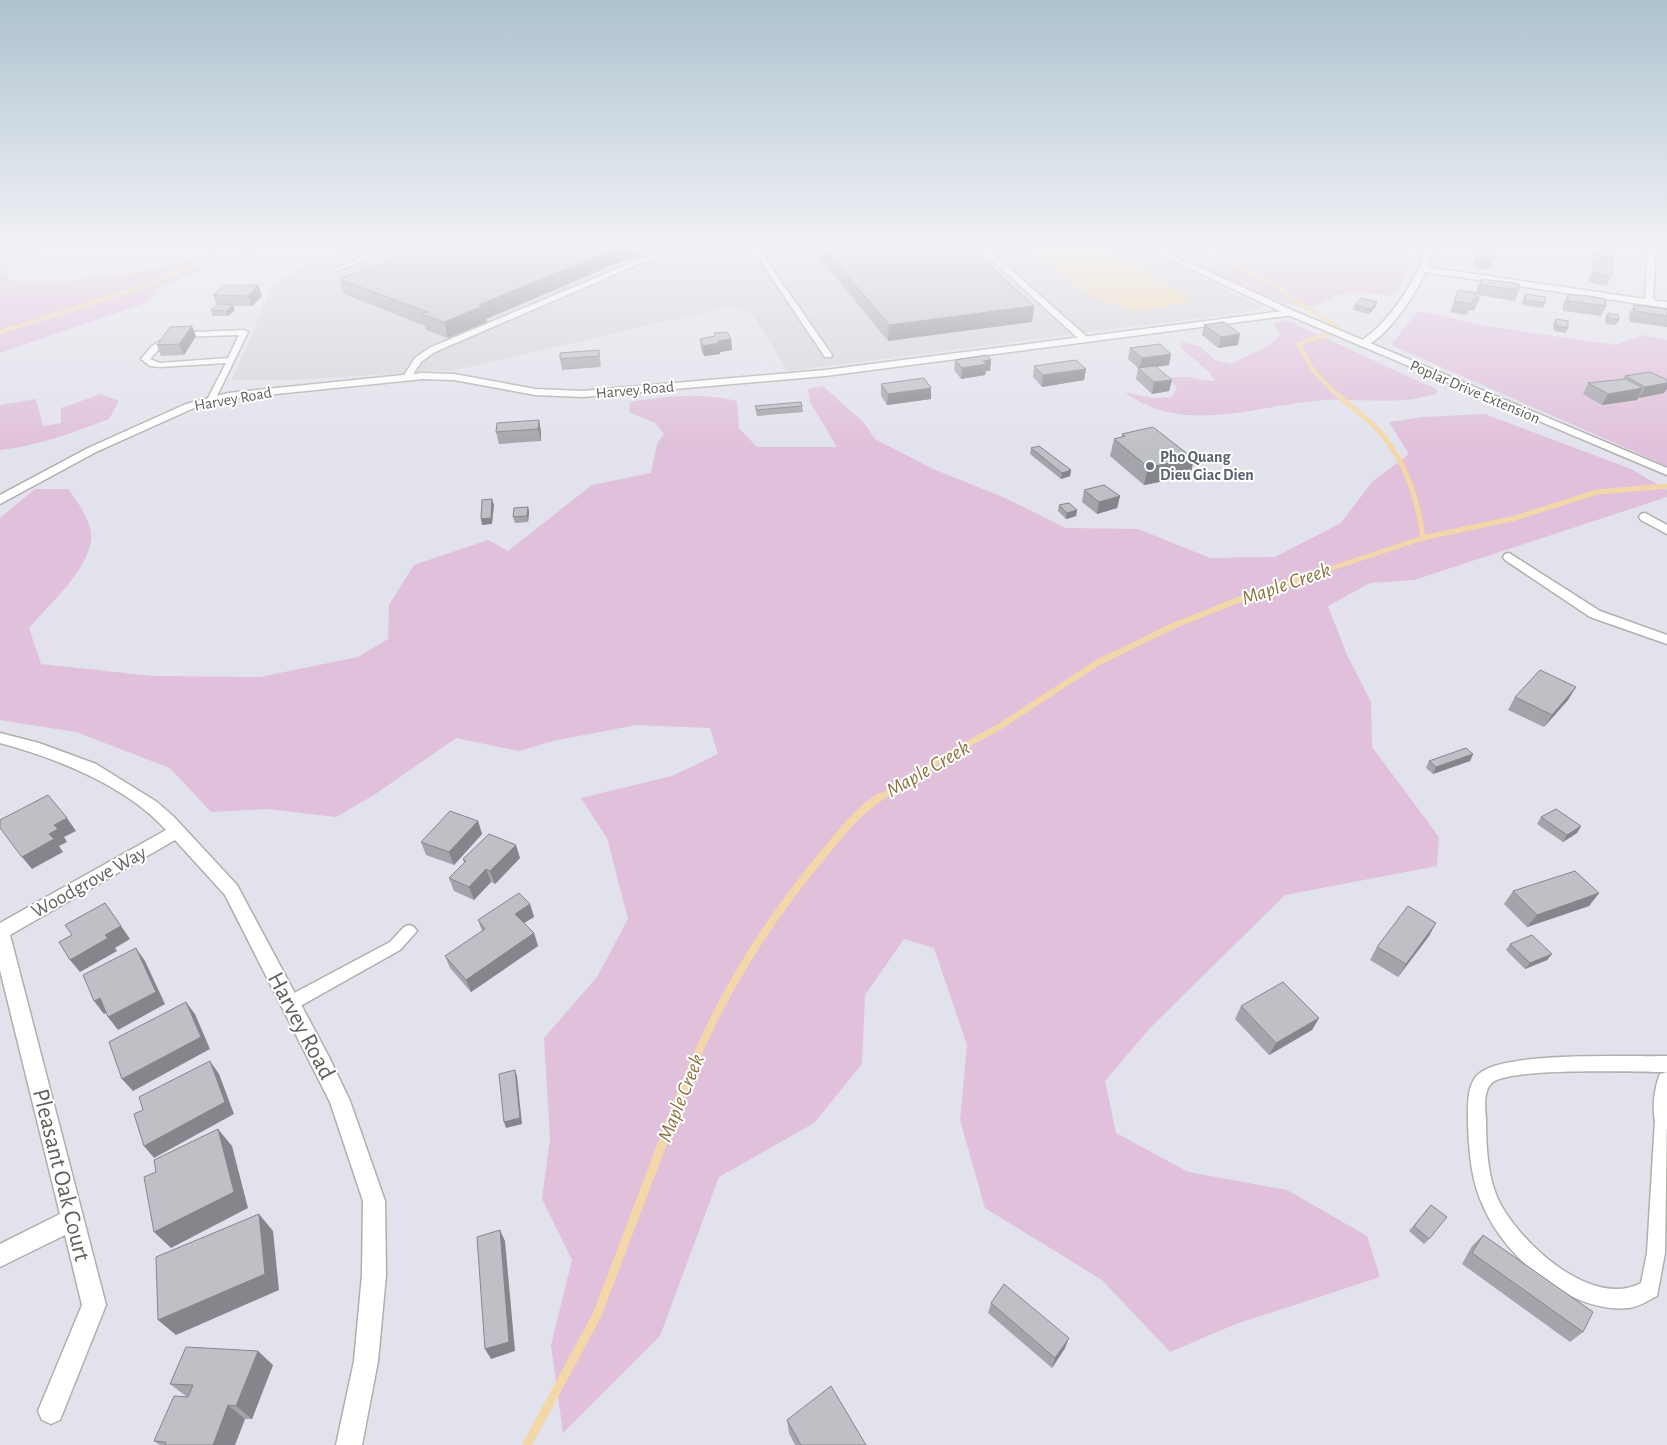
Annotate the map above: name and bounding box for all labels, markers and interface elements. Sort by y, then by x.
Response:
street label: Poplar Drive Extension [1408,357,1542,427]
street label: Harvey Road [595,379,675,402]
street label: Harvey Road [193,384,273,415]
place label: Pho Quang Dieu Giac Dien [1160,449,1254,483]
marker: Pho Quang Dieu Giac Dien [1144,460,1156,472]
water label: Maple Creek [1239,559,1334,610]
water label: Maple Creek [883,737,974,802]
street label: Woodgrove Way [28,842,150,922]
street label: Harvey Road [263,968,339,1084]
water label: Maple Creek [654,1051,709,1145]
street label: Pleasant Oak Court [28,1086,94,1264]

